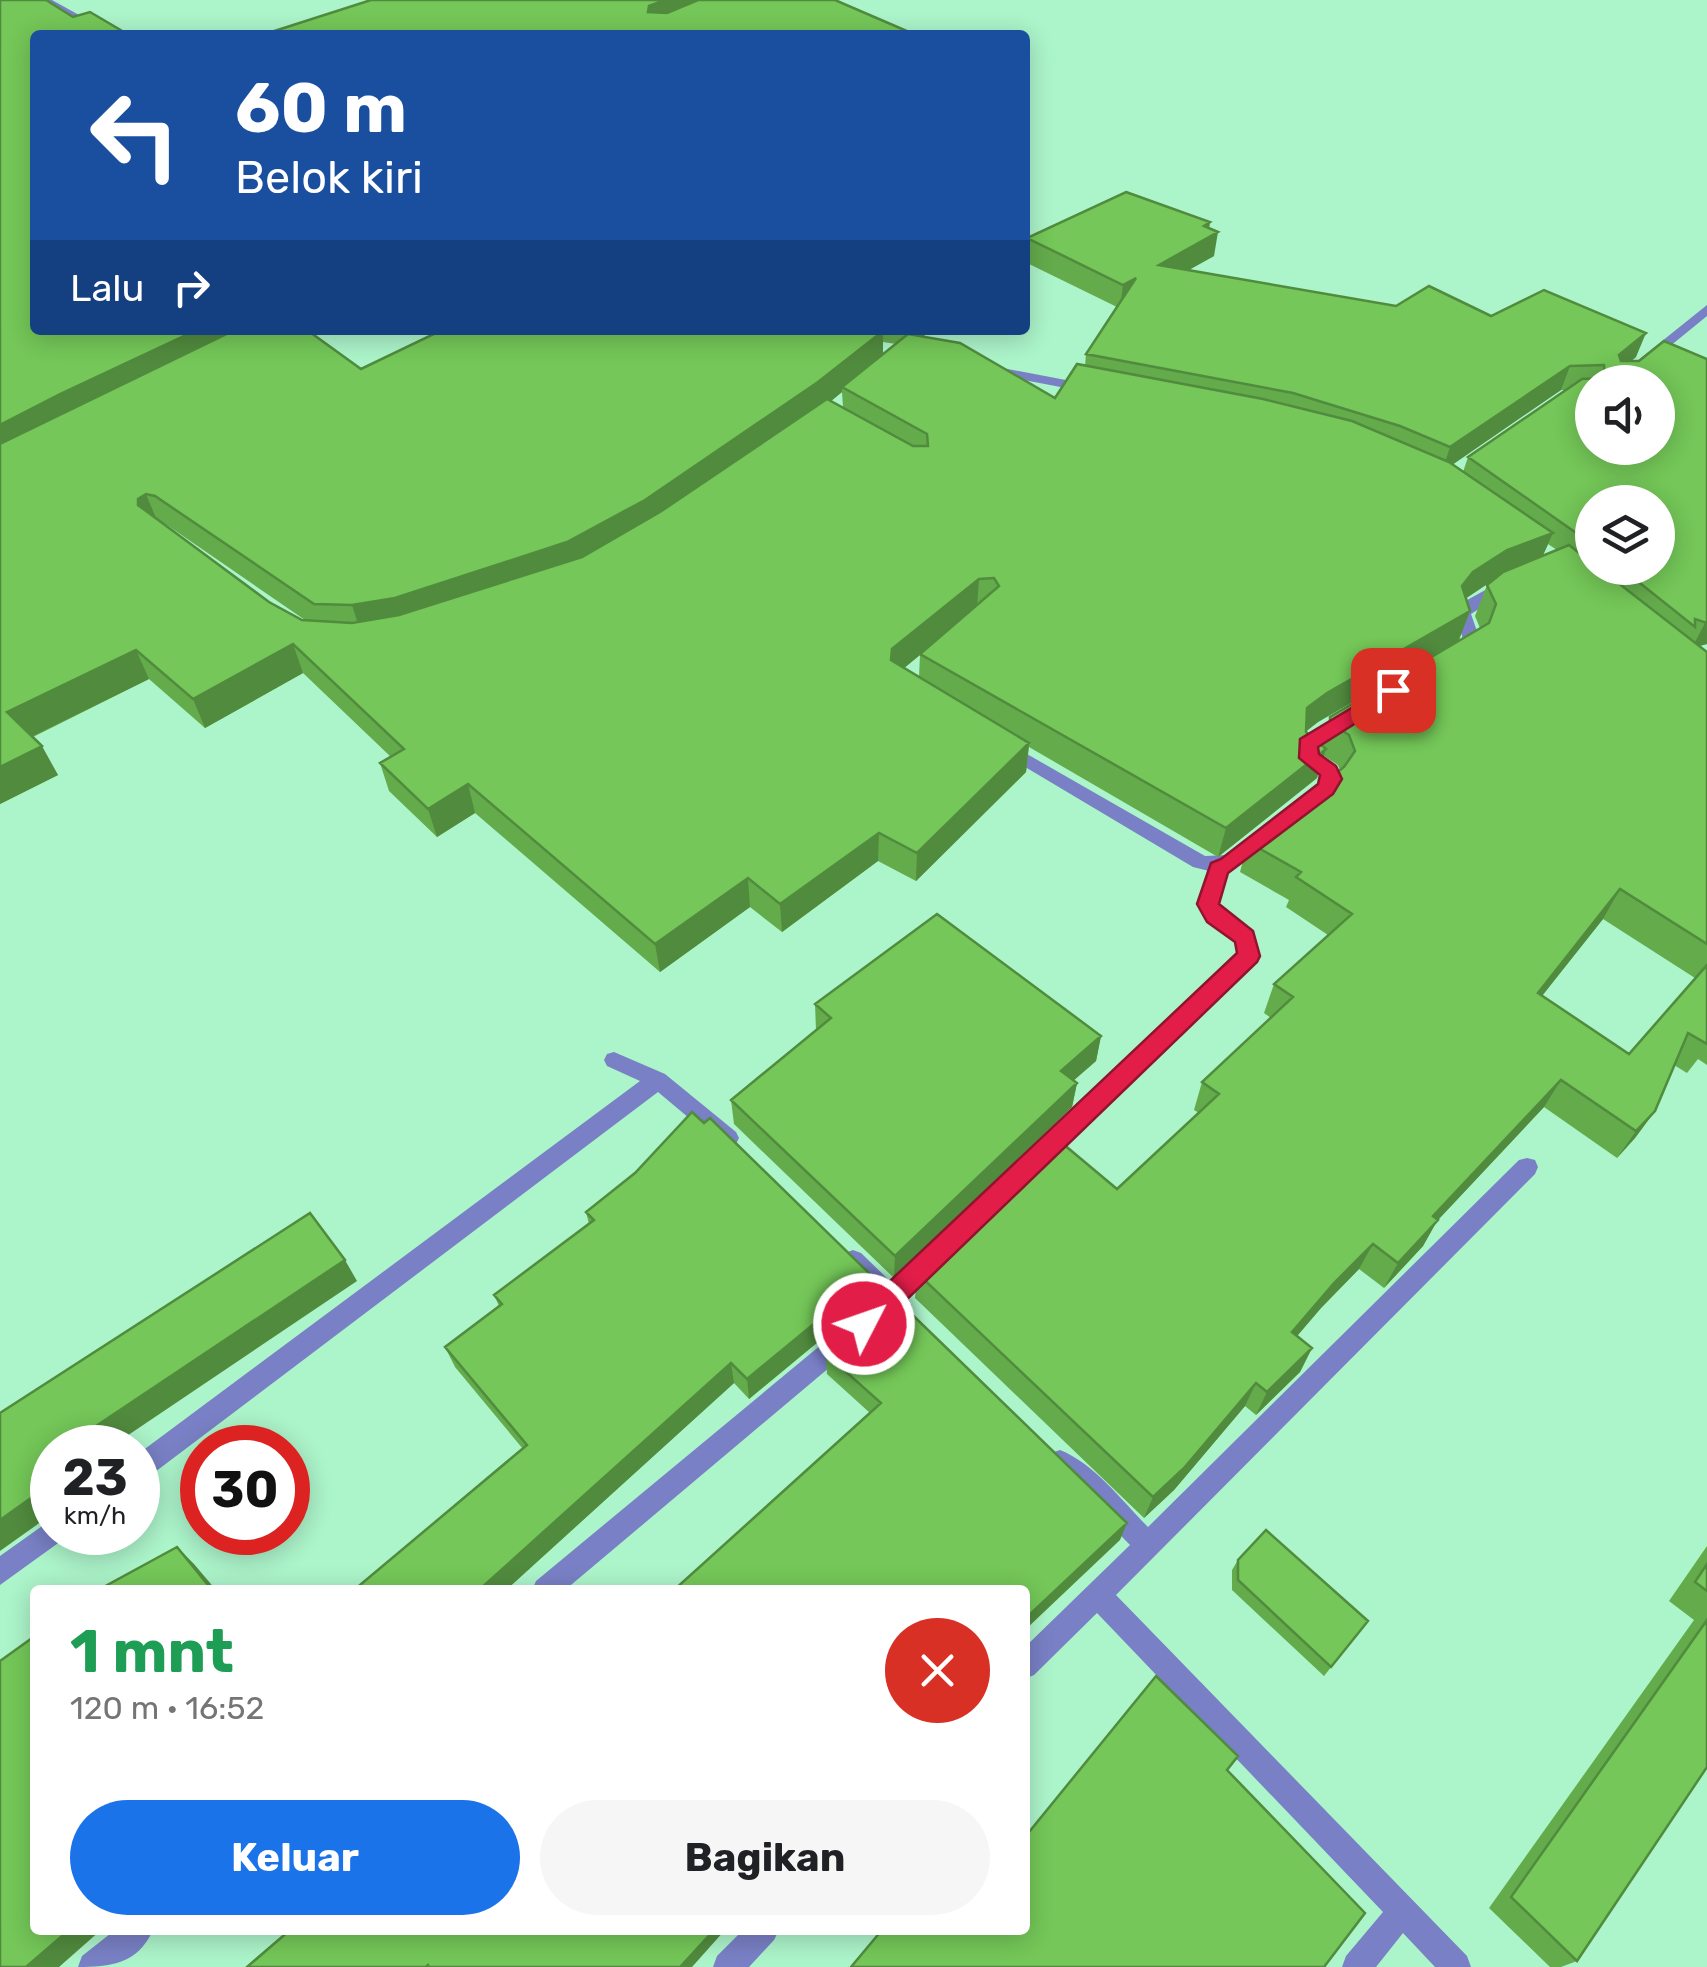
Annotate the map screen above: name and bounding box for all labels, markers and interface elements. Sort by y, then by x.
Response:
text: 60 m [235,67,407,150]
icon: left [70,70,200,200]
text: Belok kiri [235,151,423,204]
icon: right [164,260,219,315]
text: Lalu [70,265,144,311]
map controls [1575,365,1675,585]
button: sound [1575,365,1675,465]
button: layers [1575,485,1675,585]
pin [1351,648,1436,733]
icon: arrive [1366,663,1421,718]
position arrow [812,1272,916,1376]
speed limit sign: 30 [180,1425,310,1555]
text: 23 [62,1448,128,1508]
text: km/h [64,1501,126,1530]
text: 1 mnt [70,1616,234,1687]
button: close [885,1618,990,1723]
text: 120 m · 16:52 [70,1689,264,1727]
button: Keluar [70,1800,520,1915]
button: Bagikan [540,1800,990,1915]

